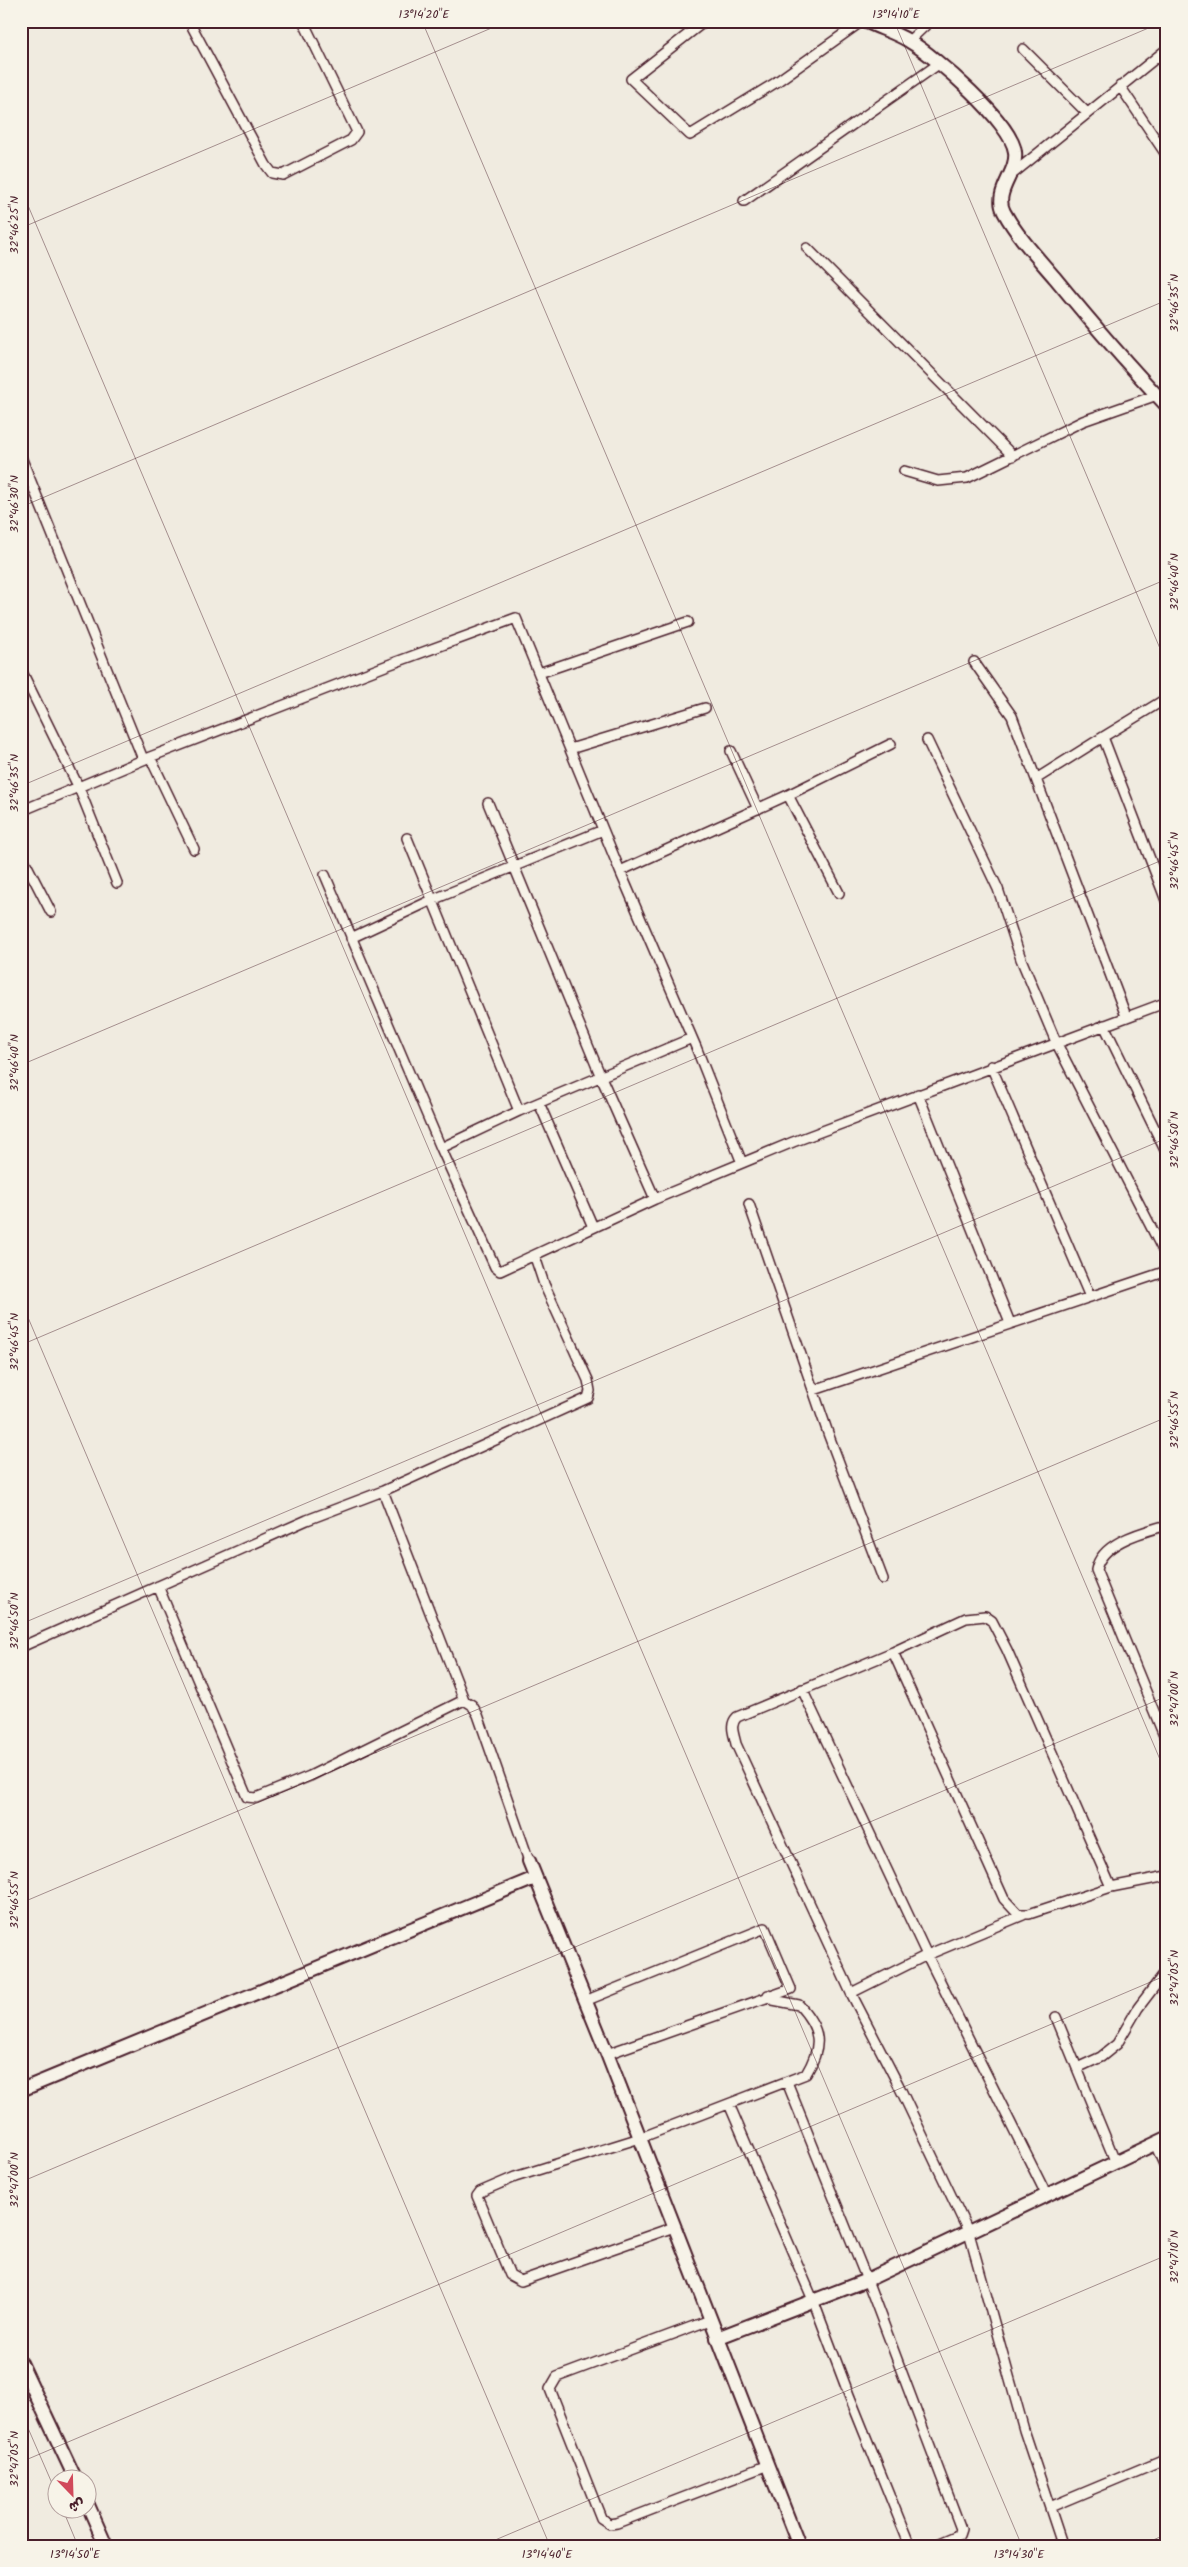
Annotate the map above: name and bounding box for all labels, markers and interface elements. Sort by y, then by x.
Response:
text: 13°14'20"E [399,5,450,24]
text: 13°14'10"E [872,5,921,24]
text: 32°46'25"N [5,196,24,254]
text: 32°46'35"N [1165,274,1184,332]
text: 32°46'30"N [5,475,24,533]
text: 32°46'40"N [1165,553,1184,611]
text: 32°46'35"N [5,754,24,812]
text: 32°46'45"N [1165,832,1184,890]
text: 32°46'40"N [5,1034,24,1092]
text: 32°46'50"N [1165,1111,1184,1169]
text: 32°46'45"N [5,1313,24,1371]
text: 32°46'55"N [1165,1391,1184,1449]
text: 32°46'50"N [5,1592,24,1650]
text: 32°47'00"N [1165,1671,1184,1727]
text: 32°46'55"N [5,1871,24,1929]
text: 32°47'05"N [1165,1950,1184,2006]
text: 32°47'00"N [5,2152,24,2208]
text: 32°47'10"N [1165,2230,1184,2284]
text: 32°47'05"N [5,2431,24,2487]
north arrow [48,2470,98,2520]
text: ش [65,2492,88,2518]
text: 13°14'50"E [50,2545,101,2564]
text: 13°14'40"E [522,2545,573,2564]
text: 13°14'30"E [994,2545,1045,2564]

